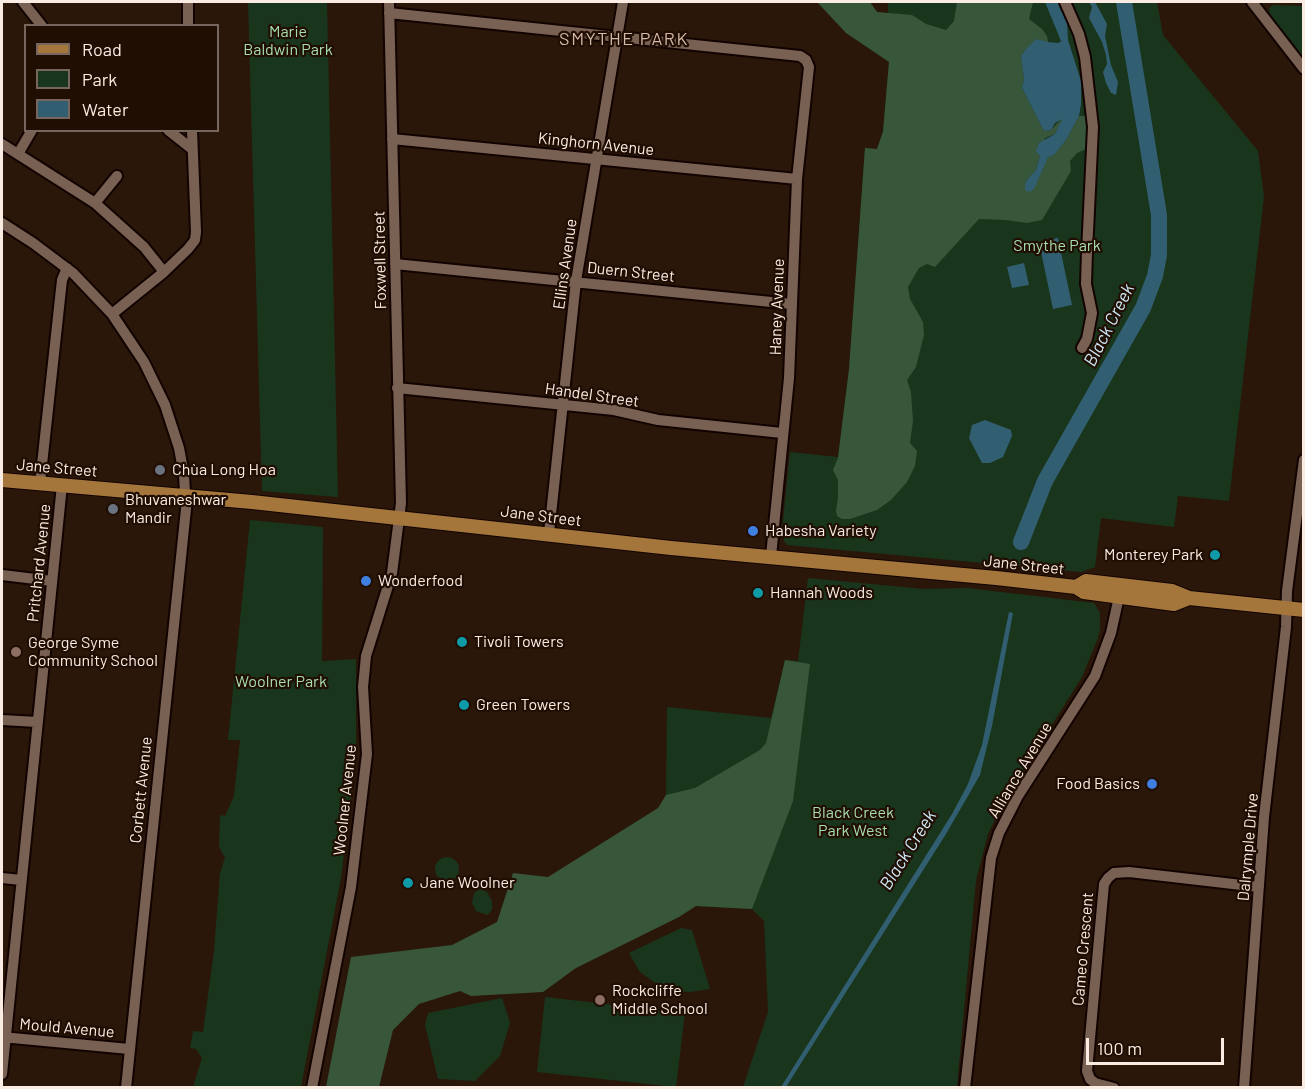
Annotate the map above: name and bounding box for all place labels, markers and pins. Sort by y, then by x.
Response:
place label: Chùa Long Hoa [172,460,276,480]
marker: Chùa Long Hoa [153,463,167,477]
place label: Bhuvaneshwar Mandir [125,490,226,528]
marker: Bhuvaneshwar Mandir [106,502,120,516]
place label: Habesha Variety [765,521,877,541]
marker: Habesha Variety [746,524,760,538]
place label: Monterey Park [1104,545,1203,565]
marker: Monterey Park [1208,548,1222,562]
place label: Wonderfood [378,571,463,591]
marker: Wonderfood [359,574,373,588]
place label: Hannah Woods [770,583,873,603]
marker: Hannah Woods [751,586,765,600]
place label: Tivoli Towers [474,632,564,652]
place label: George Syme Community School [28,633,158,671]
marker: Tivoli Towers [455,635,469,649]
marker: George Syme Community School [9,645,23,659]
place label: Green Towers [476,695,570,715]
marker: Green Towers [457,698,471,712]
place label: Food Basics [1056,774,1140,794]
marker: Food Basics [1145,777,1159,791]
place label: Jane Woolner [420,873,515,893]
marker: Jane Woolner [401,876,415,890]
place label: Rockcliffe Middle School [612,981,708,1019]
marker: Rockcliffe Middle School [593,993,607,1007]

